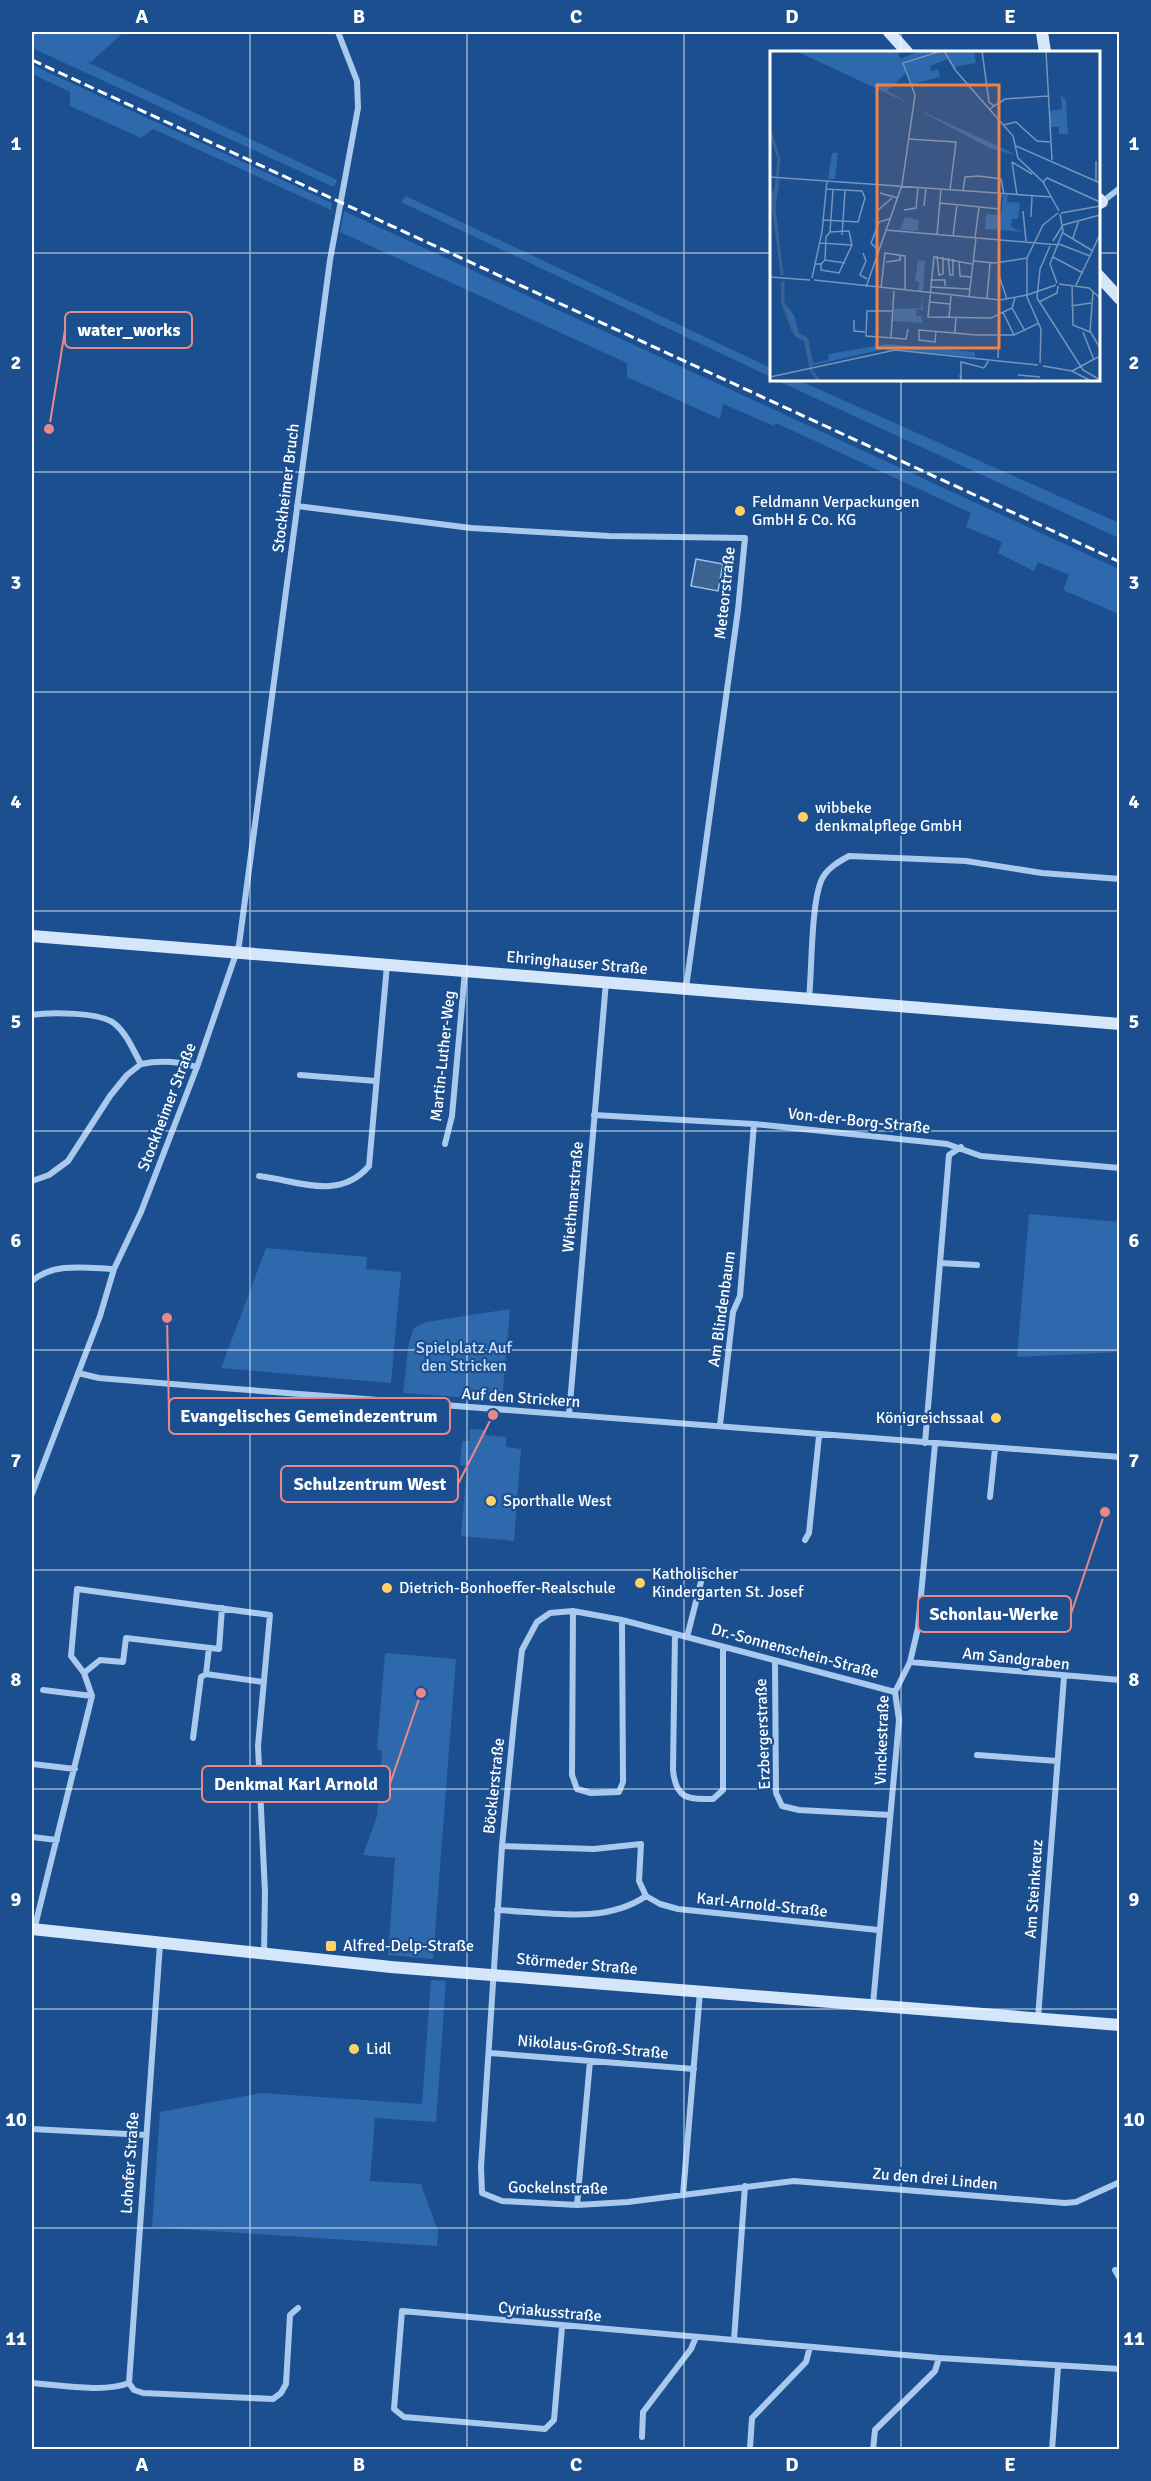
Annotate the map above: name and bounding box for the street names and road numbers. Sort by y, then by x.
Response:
street label: Stockheimer Bruch [268,422,304,554]
street label: Meteorstraße [710,546,740,640]
street label: Ehringhauser Straße [505,947,649,979]
street label: Martin-Luther-Weg [426,990,460,1122]
street label: Stockheimer Straße [133,1040,201,1174]
street label: Von-der-Borg-Straße [787,1104,931,1138]
street label: Wiethmarstraße [558,1141,588,1253]
street label: Am Blindenbaum [704,1250,740,1368]
street label: Auf den Strickern [461,1384,581,1412]
street label: Dr.-Sonnenschein-Straße [709,1619,881,1683]
street label: Am Sandgraben [961,1643,1071,1675]
street label: Erzbergerstraße [751,1678,775,1790]
street label: Vinckestraße [870,1695,894,1785]
street label: Böcklerstraße [479,1737,509,1835]
street label: Am Steinkreuz [1021,1839,1047,1939]
street label: Karl-Arnold-Straße [696,1888,828,1922]
street label: Störmeder Straße [516,1949,638,1979]
street label: Nikolaus-Groß-Straße [517,2030,669,2064]
street label: Lohofer Straße [116,2111,144,2215]
street label: Zu den drei Linden [871,2164,999,2194]
street label: Gockelnstraße [508,2177,608,2199]
street label: Cyriakusstraße [497,2298,603,2326]

